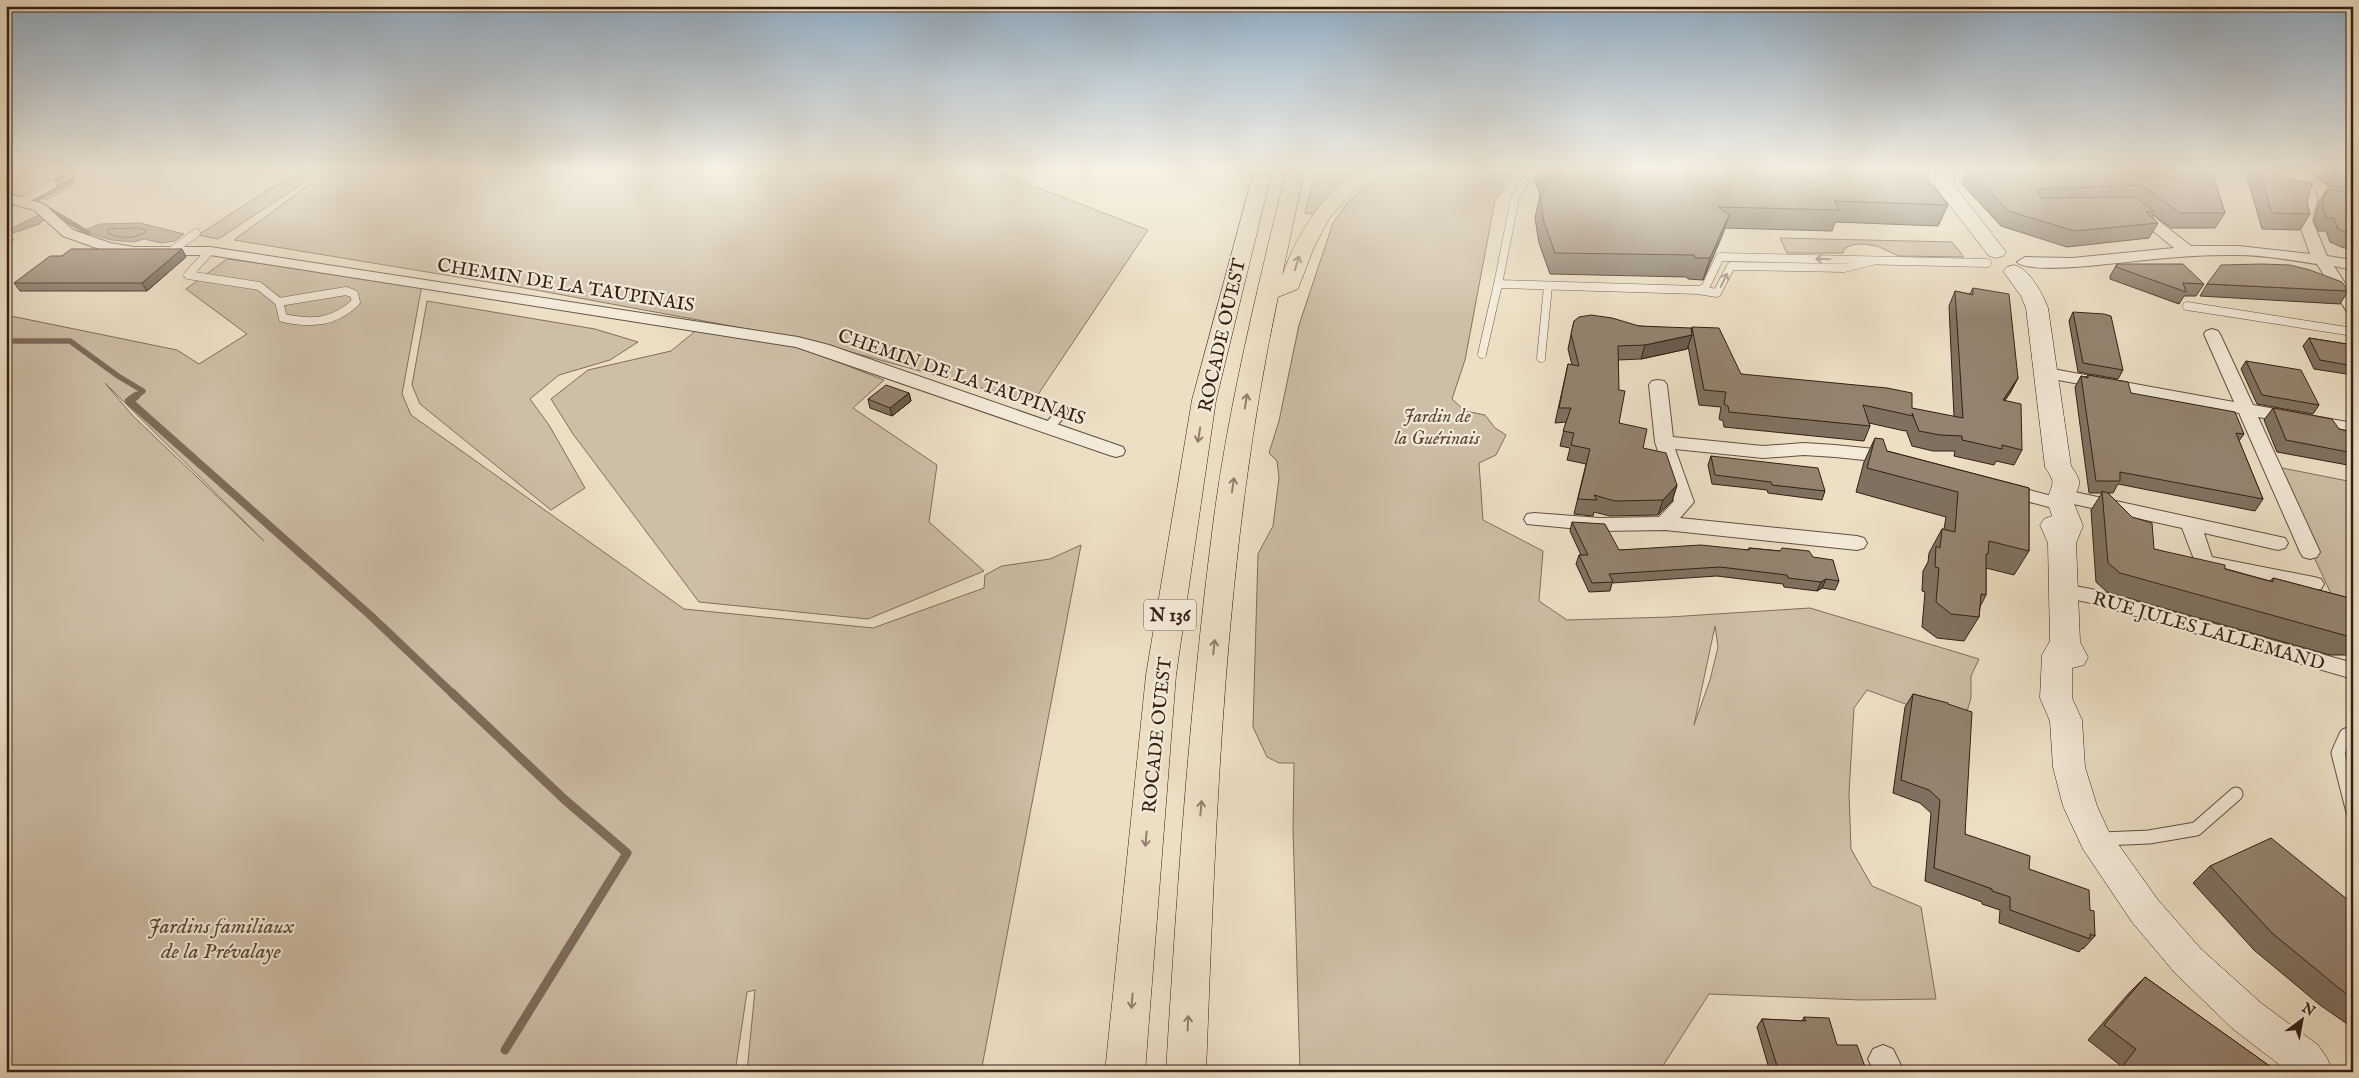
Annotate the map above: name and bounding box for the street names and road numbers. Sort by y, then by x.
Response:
street label: CHEMIN DE LA TAUPINAIS [435,254,696,318]
street label: ROCADE OUEST [1194,256,1252,415]
street label: CHEMIN DE LA TAUPINAIS [835,324,1088,432]
street label: RUE JULES LALLEMAND [2090,587,2327,677]
road number: N 136 [1144,600,1196,630]
street label: ROCADE OUEST [1138,656,1178,814]

